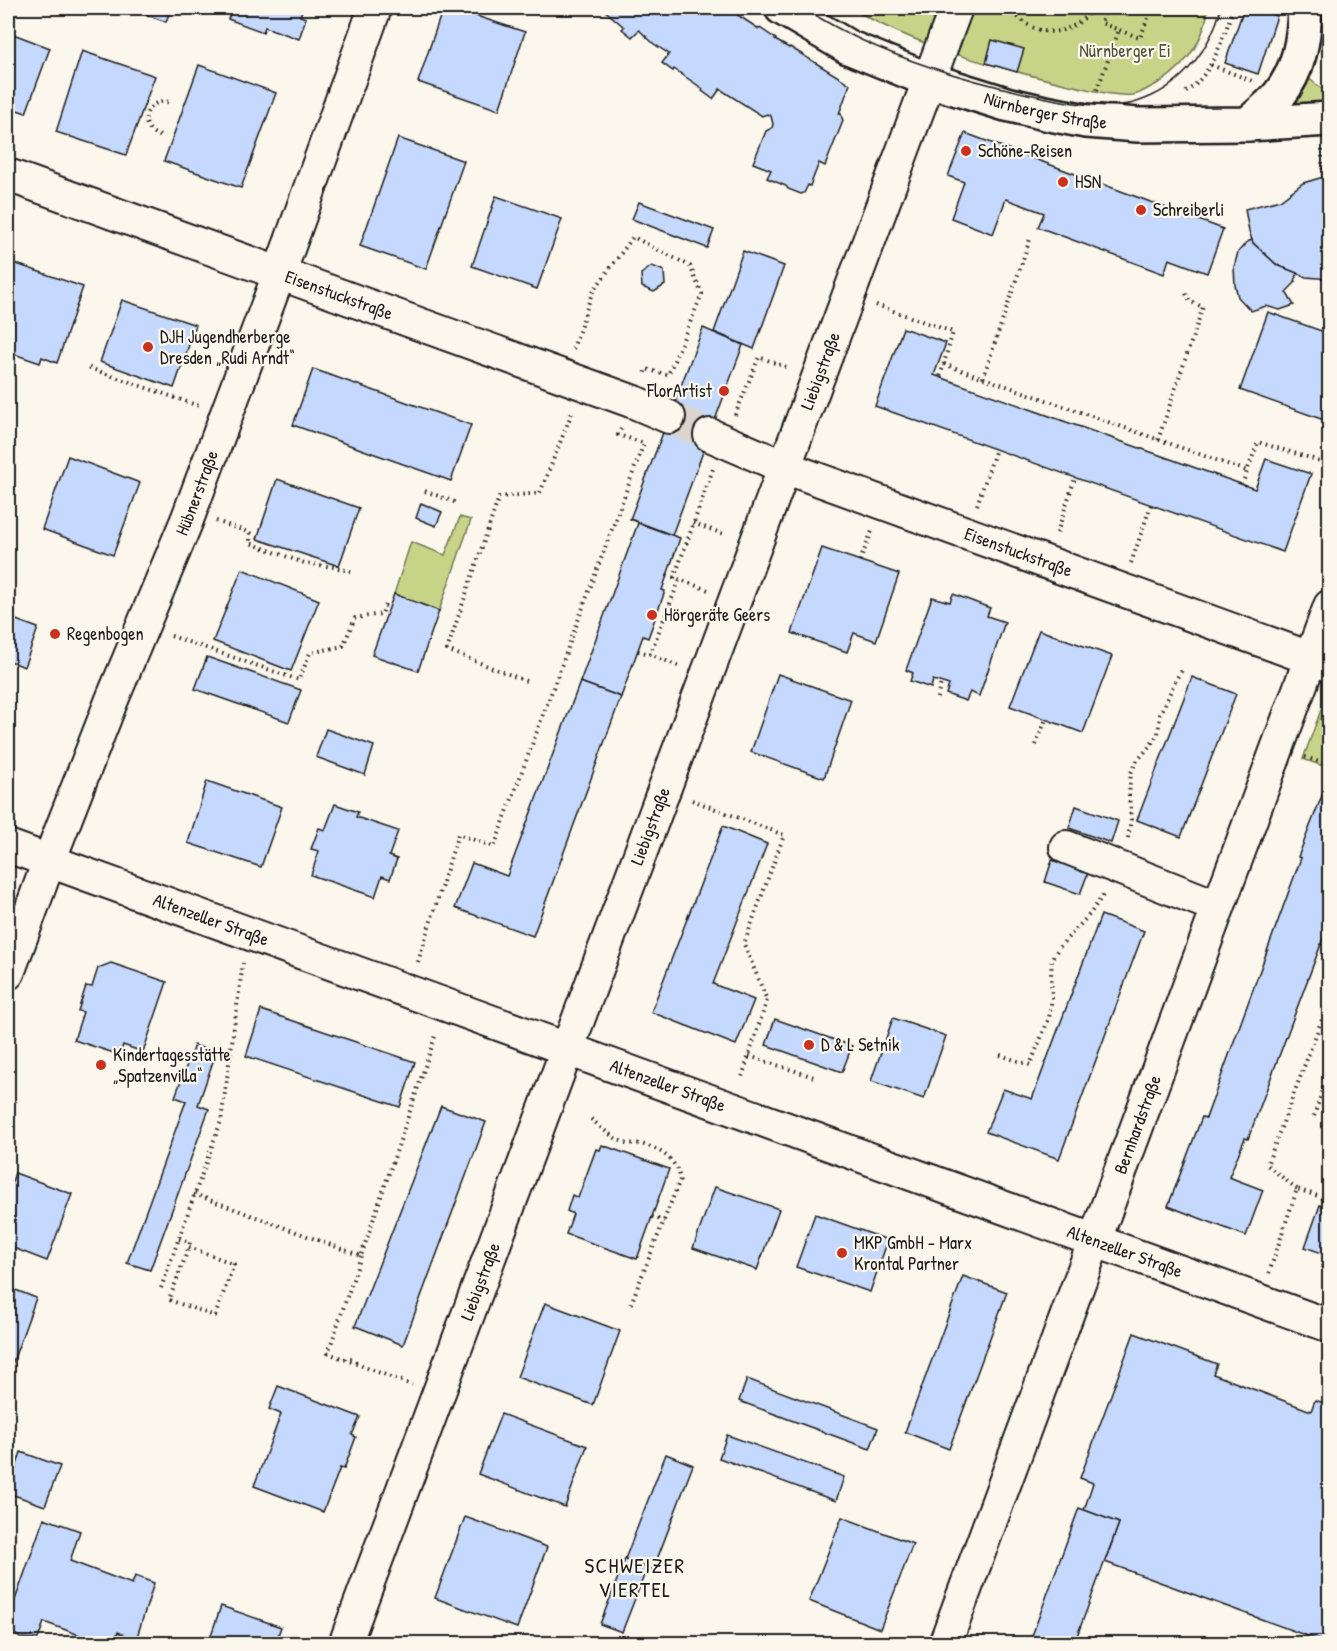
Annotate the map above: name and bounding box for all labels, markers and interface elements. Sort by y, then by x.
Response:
park label: Nürnberger Ei [1079,38,1171,63]
street label: Nürnberger Straße [981,85,1108,135]
place label: Schöne-Reisen [978,138,1072,163]
marker: Schöne-Reisen [959,144,973,158]
place label: HSN [1075,169,1101,194]
marker: HSN [1056,175,1070,189]
place label: Schreiberli [1153,197,1224,222]
marker: Schreiberli [1134,203,1148,217]
street label: Eisenstuckstraße [282,264,396,326]
place label: DJH Jugendherberge Dresden „Rudi Arndt“ [160,324,295,370]
street label: Liebigstraße [794,328,846,413]
marker: DJH Jugendherberge Dresden „Rudi Arndt“ [141,340,155,354]
place label: FlorArtist [646,378,713,403]
marker: FlorArtist [717,384,731,398]
street label: Hübnerstraße [169,447,224,539]
street label: Eisenstuckstraße [961,521,1076,583]
place label: Hörgeräte Geers [664,602,770,627]
marker: Hörgeräte Geers [645,608,659,622]
place label: Regenbogen [67,621,144,646]
marker: Regenbogen [48,627,62,641]
street label: Liebigstraße [624,784,676,868]
street label: Altenzeller Straße [150,887,272,952]
place label: D & L Setnik [821,1032,900,1057]
marker: D & L Setnik [802,1038,816,1052]
place label: Kindertagesstätte „Spatzenvilla“ [113,1042,231,1088]
street label: Altenzeller Straße [607,1053,729,1118]
marker: Kindertagesstätte „Spatzenvilla“ [94,1058,108,1072]
street label: Bernhardstraße [1107,1071,1167,1177]
street label: Altenzeller Straße [1064,1219,1186,1283]
place label: MKP GmbH - Marx Krontal Partner [854,1230,972,1276]
street label: Liebigstraße [454,1239,506,1324]
marker: MKP GmbH - Marx Krontal Partner [835,1246,849,1260]
district label: SCHWEIZER VIERTEL [584,1551,686,1604]

